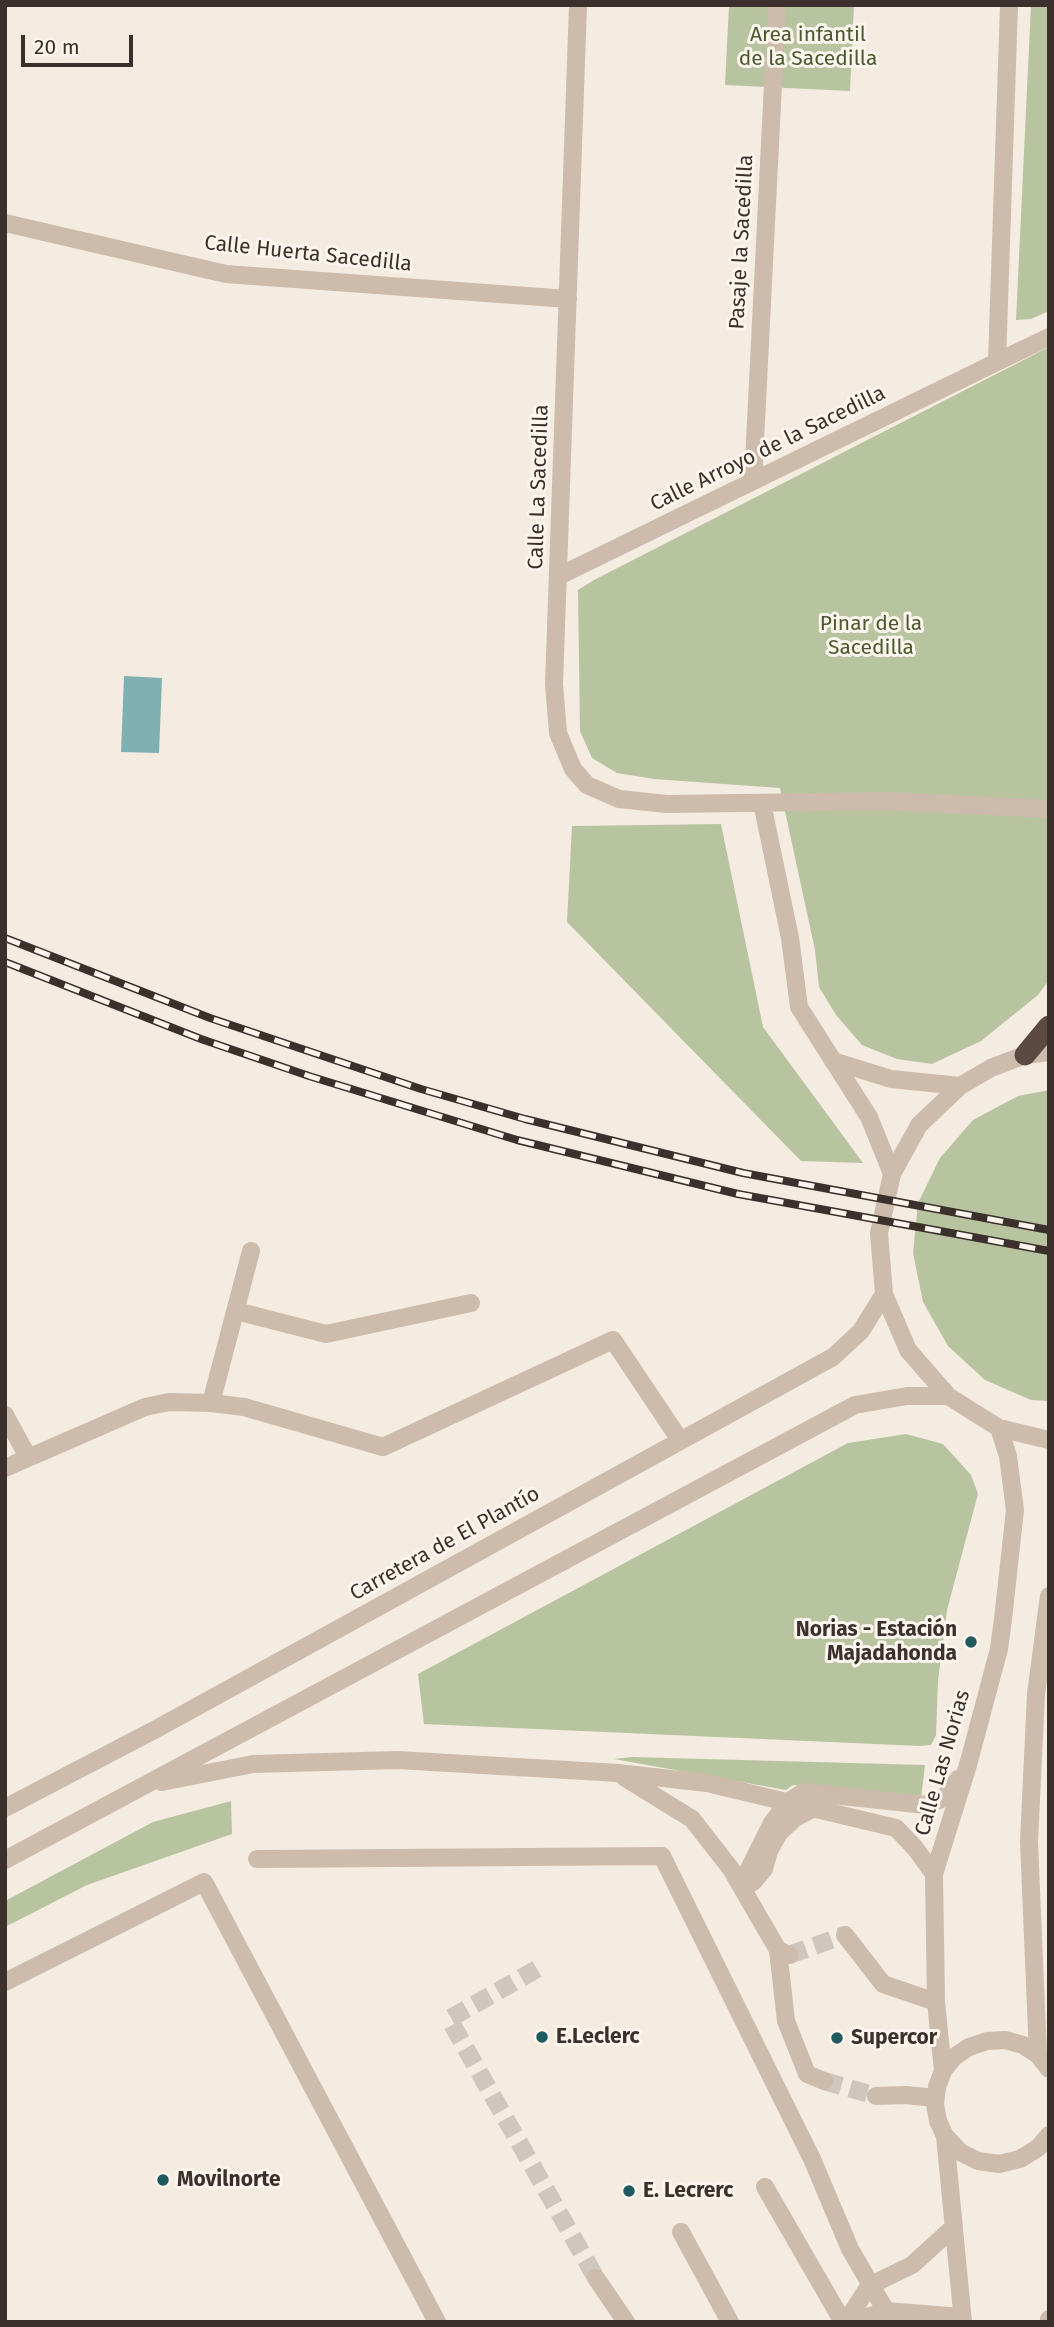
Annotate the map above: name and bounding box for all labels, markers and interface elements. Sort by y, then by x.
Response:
scale bar [24,21,136,65]
park label: Area infantil de la Sacedilla [739,22,877,72]
text: 20 m [34,34,80,60]
street label: Pasaje la Sacedilla [725,154,759,330]
street label: Calle Huerta Sacedilla [203,231,413,277]
street label: Calle Arroyo de la Sacedilla [646,381,890,517]
street label: Calle La Sacedilla [524,404,554,570]
park label: Pinar de la Sacedilla [820,611,922,661]
street label: Carretera de El Plantío [346,1481,544,1607]
place label: Norias - Estación Majadahonda [796,1617,957,1667]
marker: Norias - Estación Majadahonda [963,1634,979,1650]
street label: Calle Las Norias [910,1687,976,1839]
place label: E.Leclerc [556,2024,640,2050]
place label: Supercor [851,2025,937,2051]
marker: E.Leclerc [534,2029,550,2045]
marker: Supercor [829,2030,845,2046]
place label: Movilnorte [177,2167,281,2193]
marker: Movilnorte [155,2172,171,2188]
place label: E. Lecrerc [643,2178,733,2204]
marker: E. Lecrerc [621,2183,637,2199]

